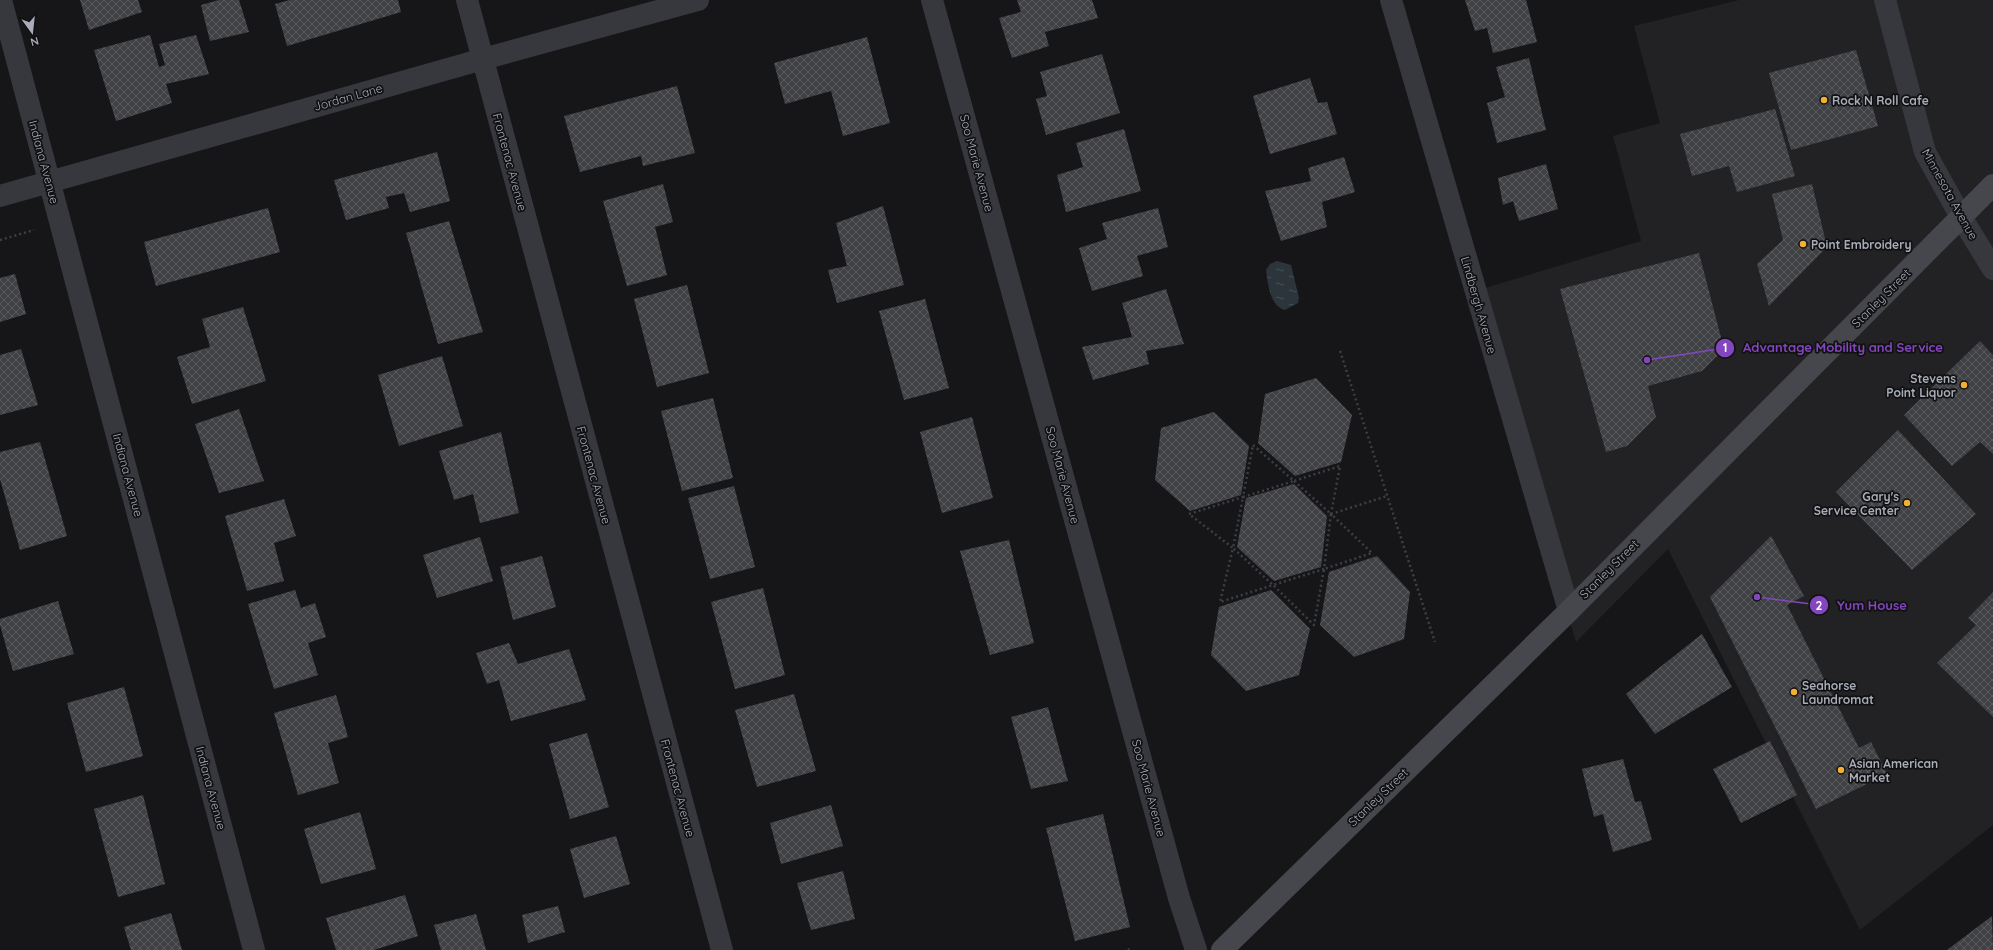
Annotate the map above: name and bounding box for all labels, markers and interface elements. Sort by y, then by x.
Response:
north arrow [12,12,52,52]
text: N [29,34,40,49]
street label: Jordan Lane [312,80,384,114]
place label: Rock N Roll Cafe [1832,93,1929,108]
marker: Rock N Roll Cafe [1819,95,1829,105]
street label: Frontenac Avenue [490,111,530,213]
street label: Soo Marie Avenue [957,113,997,213]
street label: Indiana Avenue [26,119,62,205]
street label: Minnesota Avenue [1919,146,1981,242]
place label: Point Embroidery [1811,237,1911,252]
marker: Point Embroidery [1798,239,1808,249]
street label: Lindbergh Avenue [1458,255,1500,355]
street label: Stanley Street [1848,265,1914,331]
callout: Advantage Mobility and Service [1715,335,1951,360]
text: Advantage Mobility and Service [1743,339,1943,355]
text: 1 [1723,340,1727,355]
place label: Stevens Point Liquor [1886,371,1956,400]
marker: Stevens Point Liquor [1959,380,1969,390]
street label: Frontenac Avenue [574,424,614,526]
street label: Soo Marie Avenue [1043,425,1083,525]
street label: Indiana Avenue [110,432,146,518]
place label: Gary's Service Center [1814,489,1899,518]
marker: Gary's Service Center [1902,498,1912,508]
street label: Stanley Street [1576,536,1642,602]
callout: Yum House [1809,593,1915,618]
text: Yum House [1837,597,1907,613]
text: 2 [1816,598,1823,613]
place label: Seahorse Laundromat [1802,678,1874,707]
marker: Seahorse Laundromat [1789,687,1799,697]
street label: Frontenac Avenue [658,737,698,839]
street label: Soo Marie Avenue [1129,738,1169,838]
street label: Indiana Avenue [193,745,229,831]
place label: Asian American Market [1849,756,1938,785]
street label: Stanley Street [1345,765,1411,829]
marker: Asian American Market [1836,765,1846,775]

